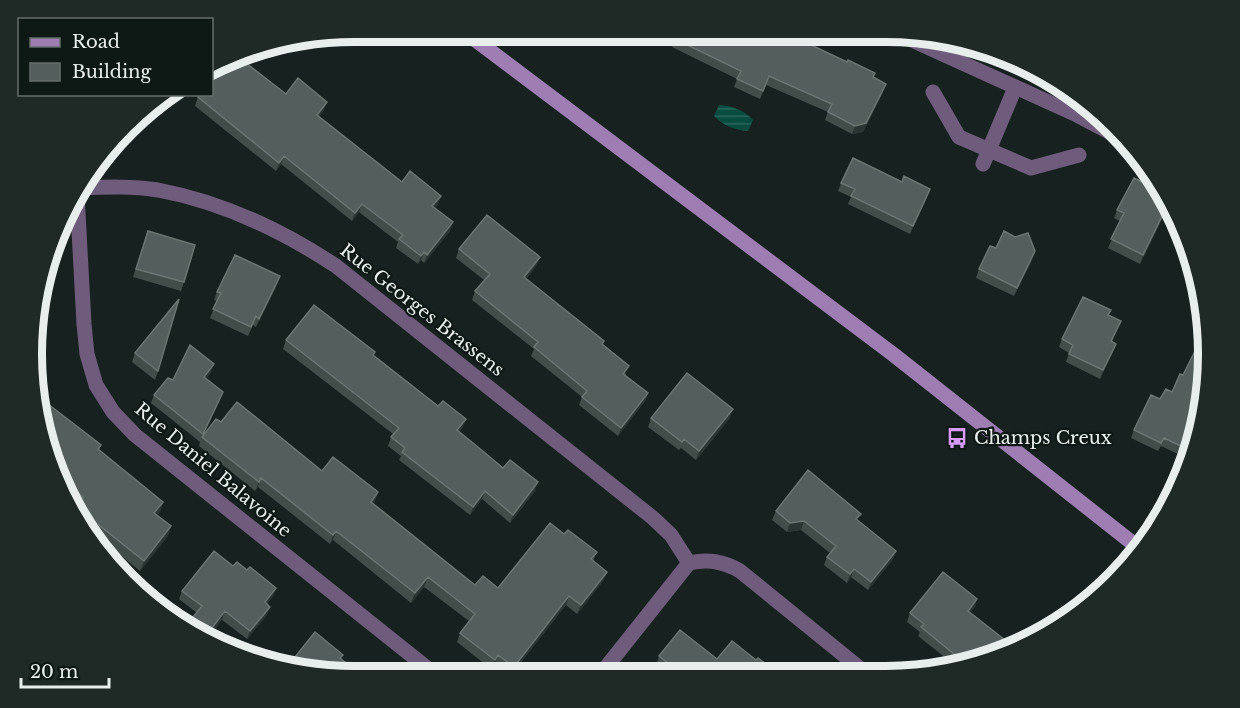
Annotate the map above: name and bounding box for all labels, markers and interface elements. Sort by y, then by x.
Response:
legend [18,18,213,96]
text: Road [72,31,120,53]
text: Building [72,61,151,83]
street label: Rue Georges Brassens [336,239,508,381]
street label: Rue Daniel Balavoine [130,398,296,542]
bus stop icon: Champs Creux [945,426,969,450]
place label: Champs Creux [974,427,1112,449]
scale bar [21,651,110,689]
text: 20 m [30,661,78,683]

